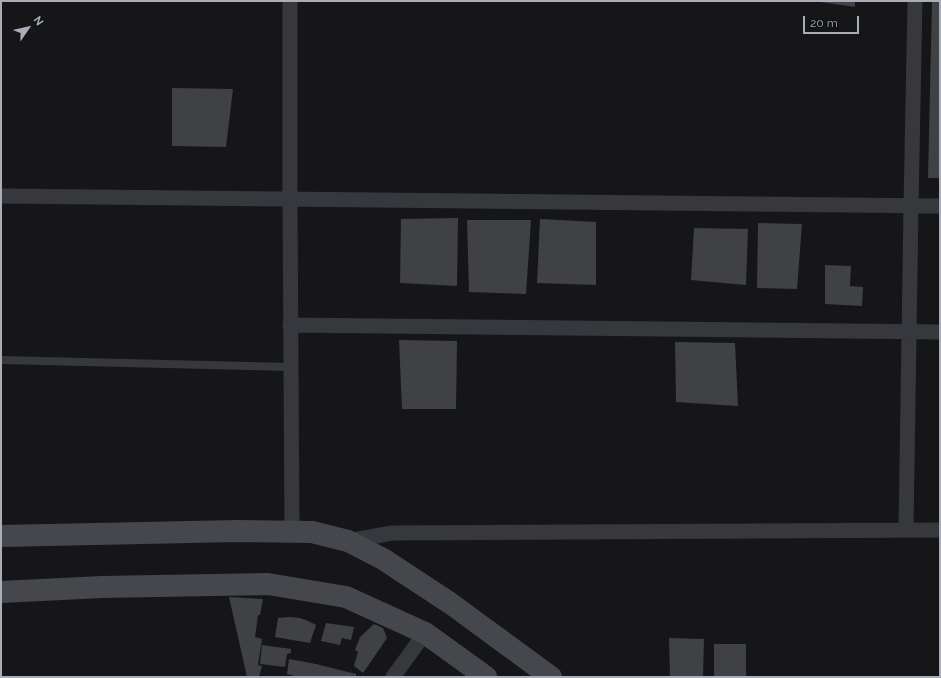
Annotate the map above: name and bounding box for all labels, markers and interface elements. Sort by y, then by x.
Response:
north arrow [8,8,48,48]
scale bar [805,8,861,34]
text: N [31,14,46,28]
text: 20 m [810,16,838,30]

